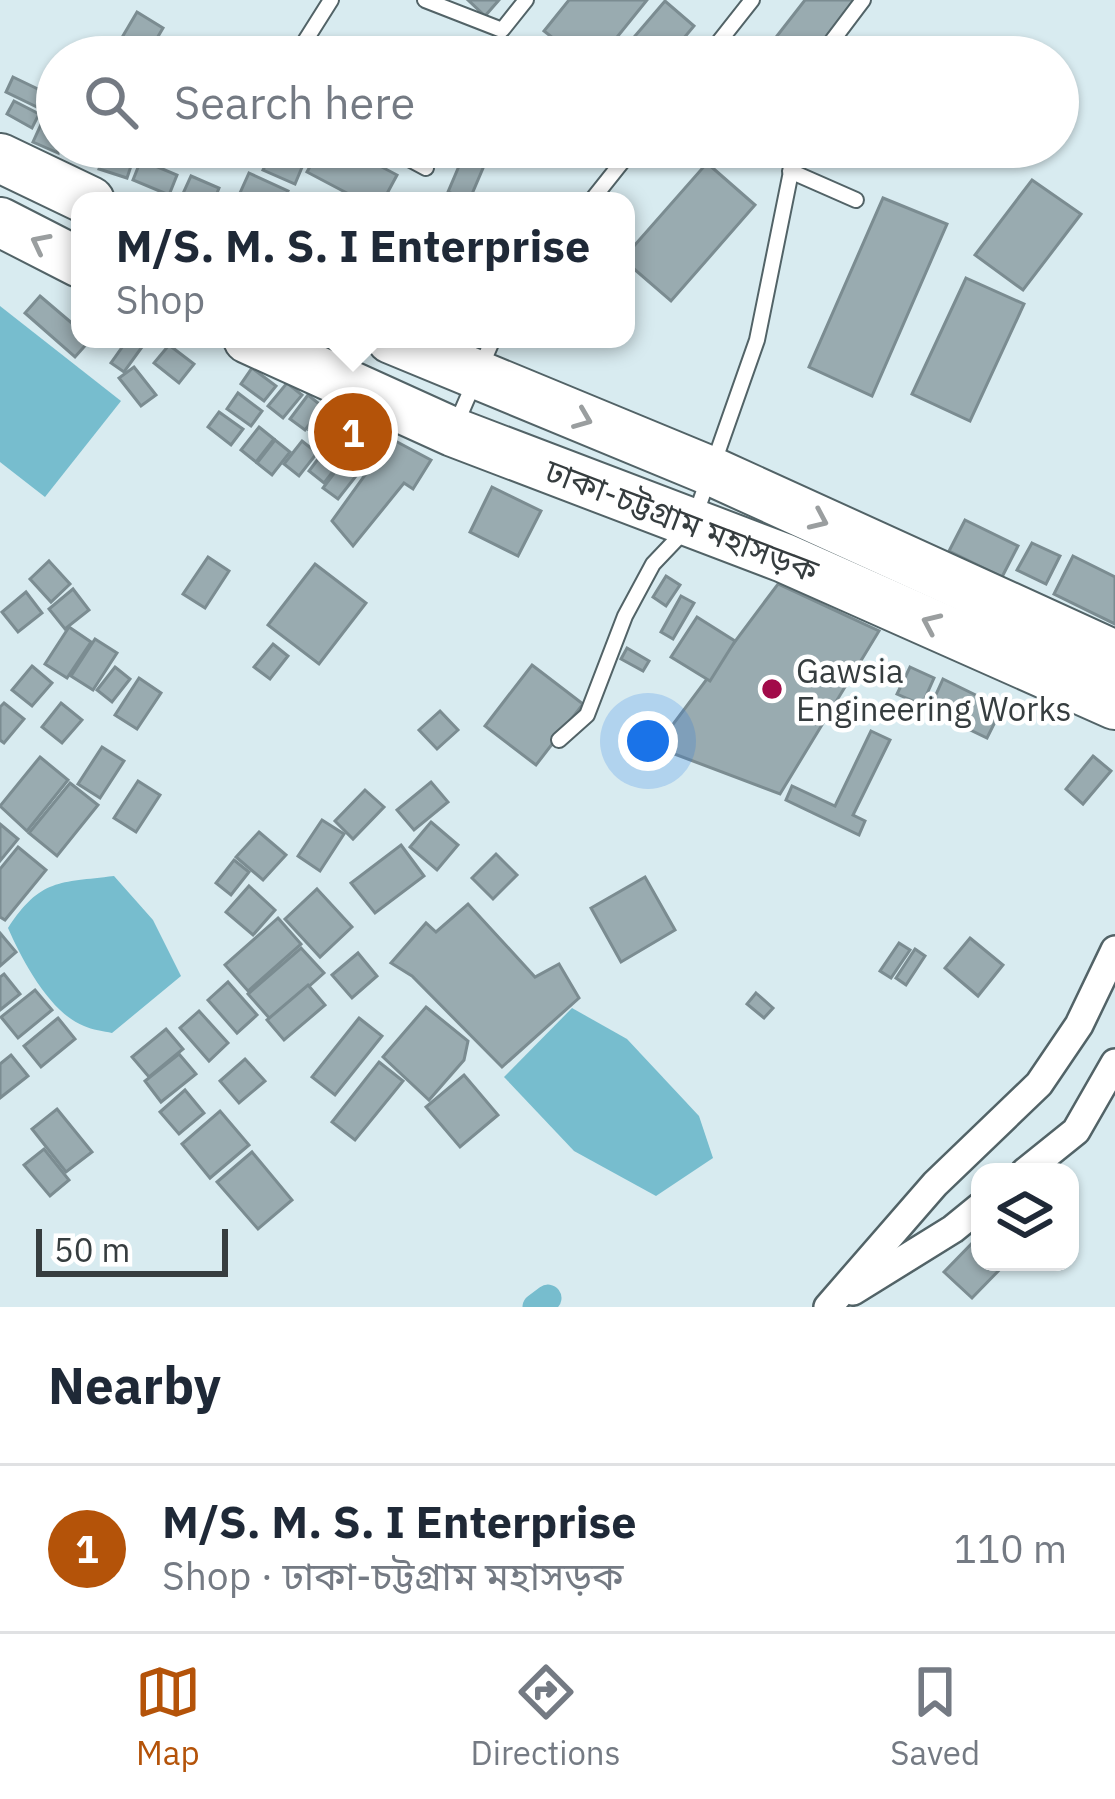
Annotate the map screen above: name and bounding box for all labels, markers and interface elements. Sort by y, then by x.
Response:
search box [36,36,1079,168]
icon: search [78,69,144,135]
text: Search here [174,73,415,131]
popup [71,192,635,348]
text: M/S. M. S. I Enterprise [116,216,590,274]
one-way arrow [31,233,52,257]
text: Shop [116,274,205,325]
pin: 1 [314,387,392,477]
one-way arrow [572,405,593,429]
street label: ঢাকা-চট্টগ্রাম মহাসড়ক [539,448,825,592]
one-way arrow [807,506,828,530]
one-way arrow [922,614,943,638]
place label: Gawsia Engineering Works [796,649,1072,730]
marker: Gawsia Engineering Works [759,676,785,702]
your location [618,711,678,771]
map controls [971,1163,1079,1271]
button: layers [971,1163,1079,1271]
scale bar [36,1223,228,1276]
text: 50 m [54,1228,130,1271]
text: Nearby [48,1352,221,1418]
text: M/S. M. S. I Enterprise [162,1492,636,1550]
text: 1 [75,1523,99,1574]
text: 110 m [954,1523,1067,1574]
text: Shop · ঢাকা-চট্টগ্রাম মহাসড়ক [162,1550,624,1601]
tab: Map [135,1659,201,1774]
tab: Directions [471,1659,621,1774]
tab: Saved [890,1659,980,1774]

